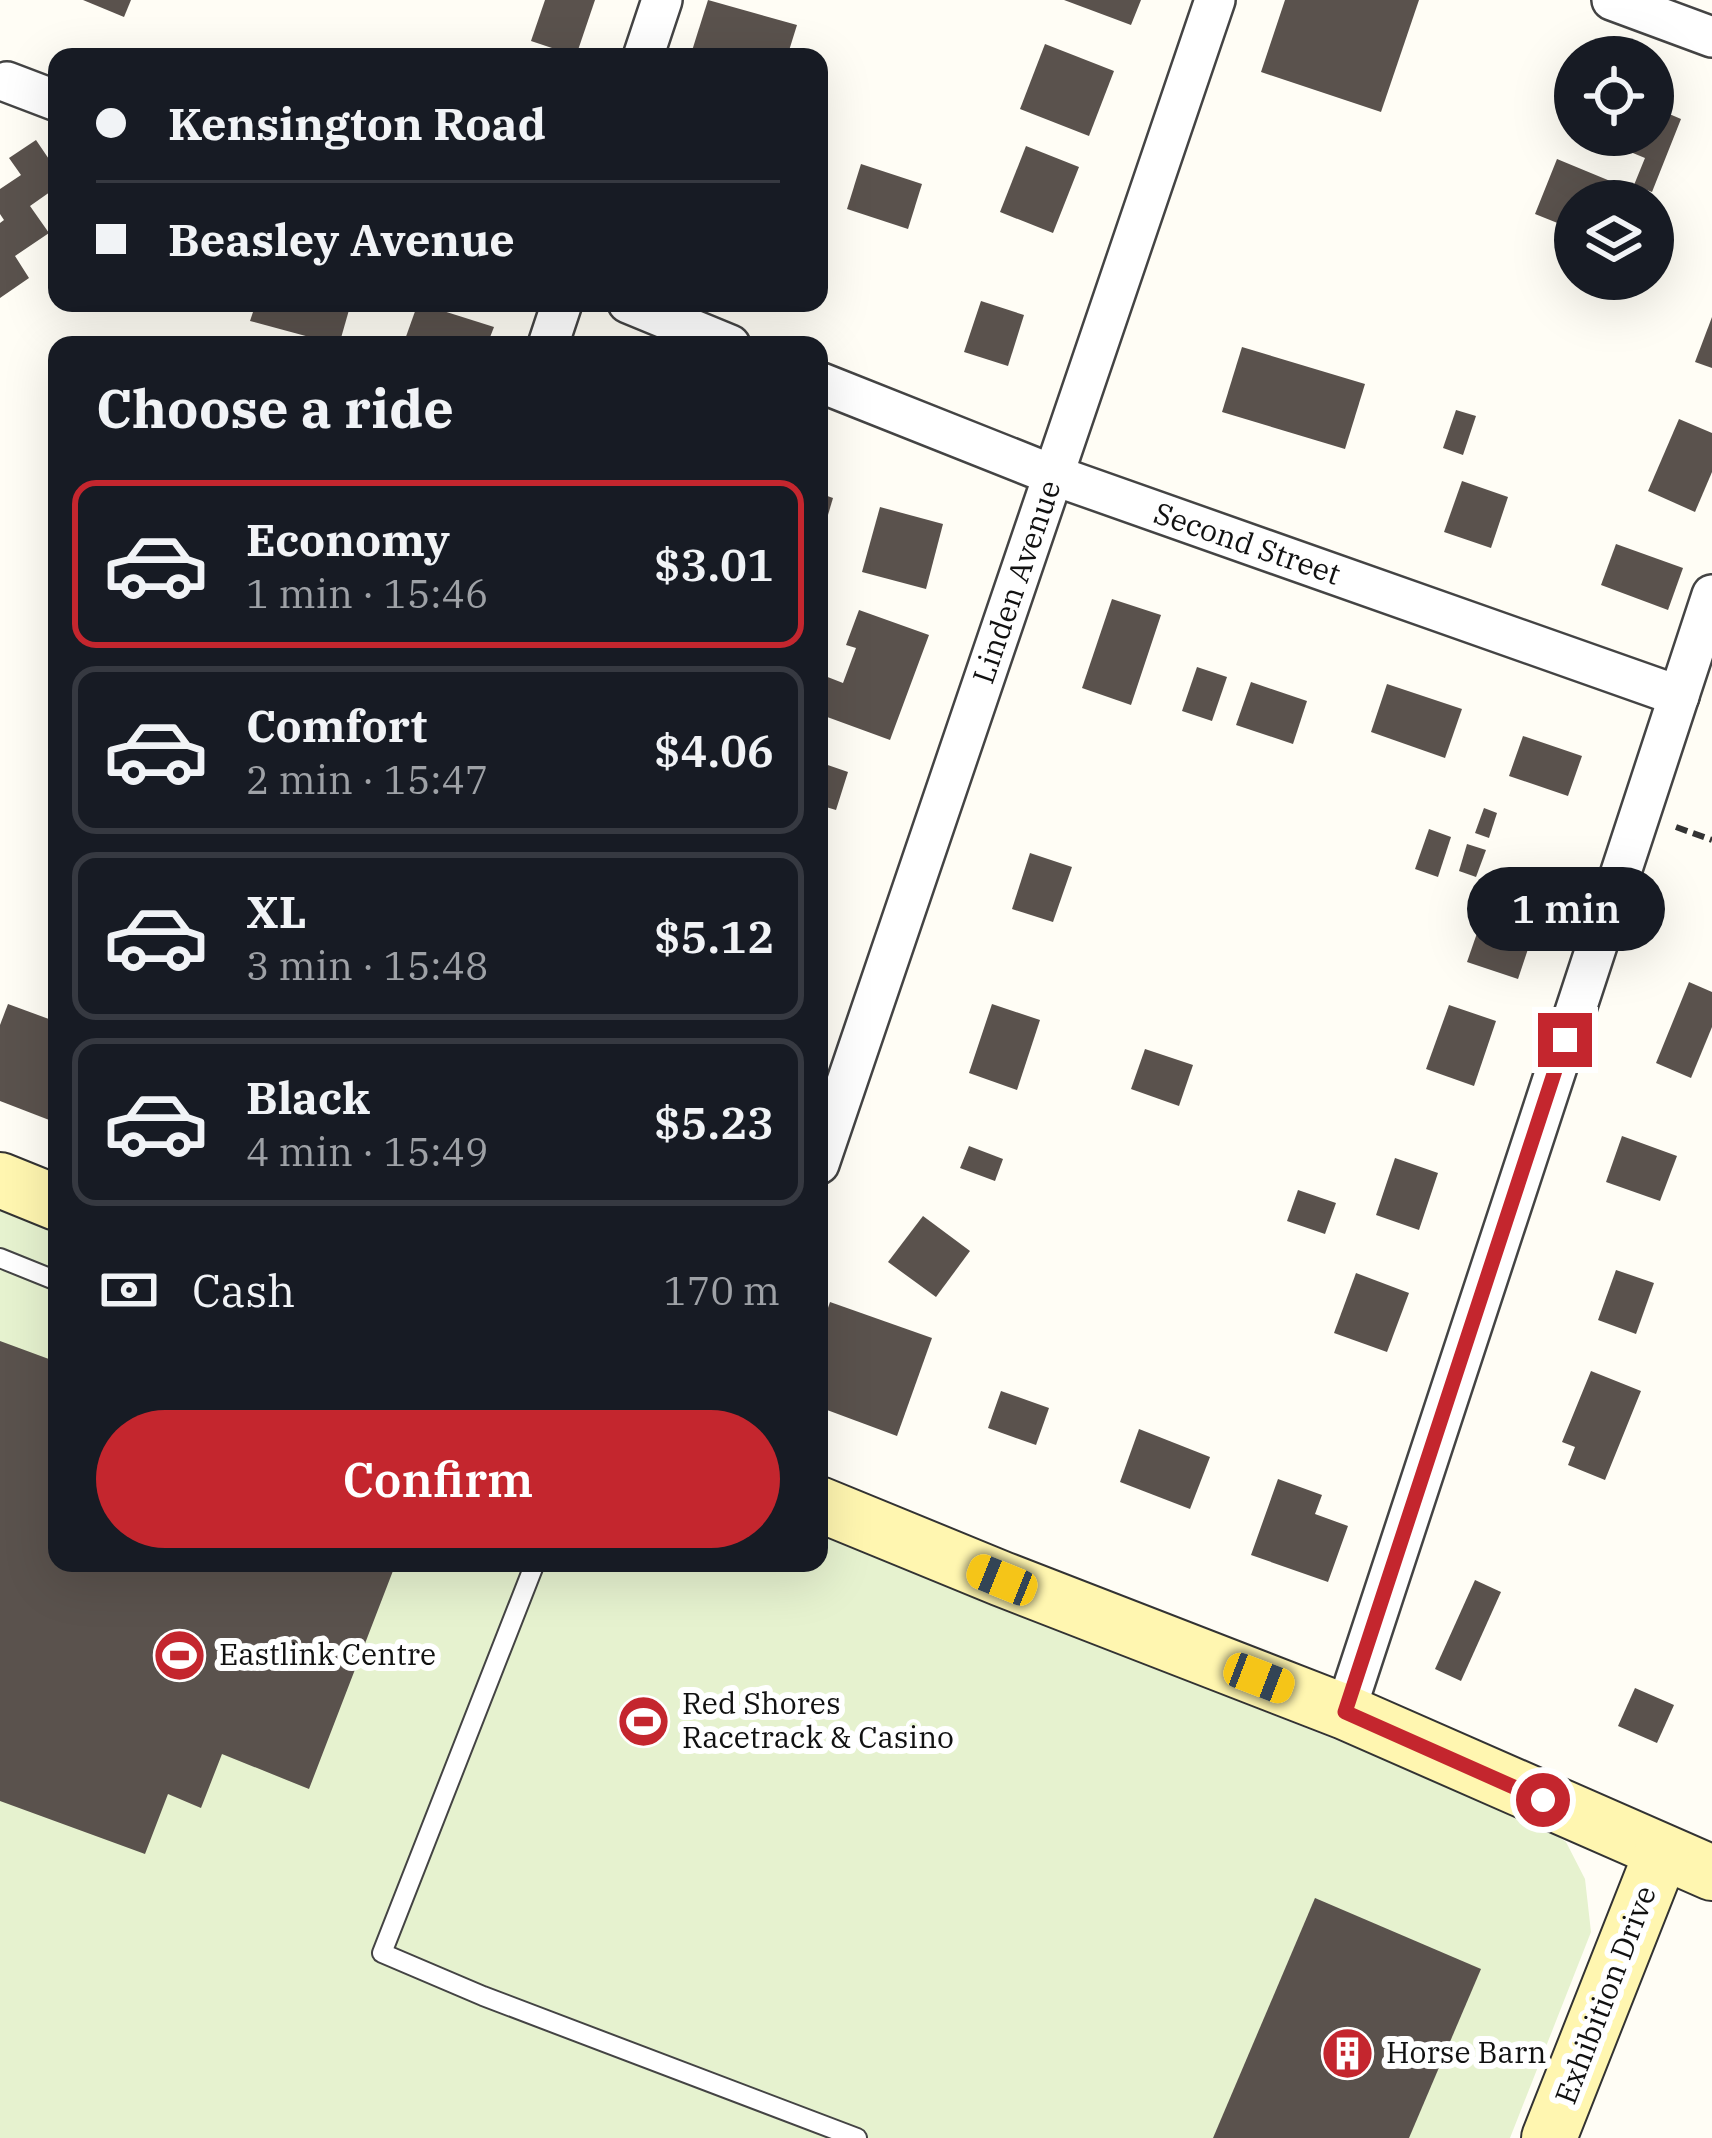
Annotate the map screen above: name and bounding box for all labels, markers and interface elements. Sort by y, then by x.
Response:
map controls [1554,36,1674,300]
button: locate [1554,36,1674,156]
text: Kensington Road [168,94,546,152]
button: layers [1554,180,1674,300]
text: Beasley Avenue [168,210,515,268]
text: Choose a ride [96,373,454,443]
street label: Linden Avenue [963,475,1069,688]
street label: Second Street [1149,492,1346,593]
icon: car [102,510,210,618]
text: Economy [246,510,450,568]
text: $3.01 [654,535,774,593]
text: 1 min · 15:46 [246,568,488,619]
icon: car [102,696,210,804]
text: Comfort [246,696,427,754]
text: $4.06 [654,721,774,779]
text: 2 min · 15:47 [246,754,488,805]
callout: 1 min [1466,866,1664,950]
icon: car [102,882,210,990]
text: XL [246,882,307,940]
text: 1 min [1512,883,1620,934]
text: $5.12 [654,907,774,965]
text: 3 min · 15:48 [246,940,488,991]
route end [1538,1013,1592,1067]
icon: car [102,1068,210,1176]
text: Black [246,1068,370,1126]
text: $5.23 [654,1093,774,1151]
text: 4 min · 15:49 [246,1126,488,1177]
icon: cash [96,1257,162,1323]
text: Cash [192,1261,295,1319]
text: 170 m [664,1265,780,1316]
button: Confirm [96,1410,780,1548]
car [962,1550,1042,1610]
sports icon: Eastlink Centre [152,1627,208,1683]
place label: Eastlink Centre [219,1634,436,1673]
car [1219,1648,1299,1708]
place label: Red Shores Racetrack & Casino [682,1683,954,1756]
sports icon: Red Shores Racetrack & Casino [615,1693,671,1749]
route start [1516,1773,1570,1827]
street label: Exhibition Drive [1545,1880,1664,2109]
building icon: Horse Barn [1319,2025,1375,2081]
place label: Horse Barn [1386,2032,1546,2071]

